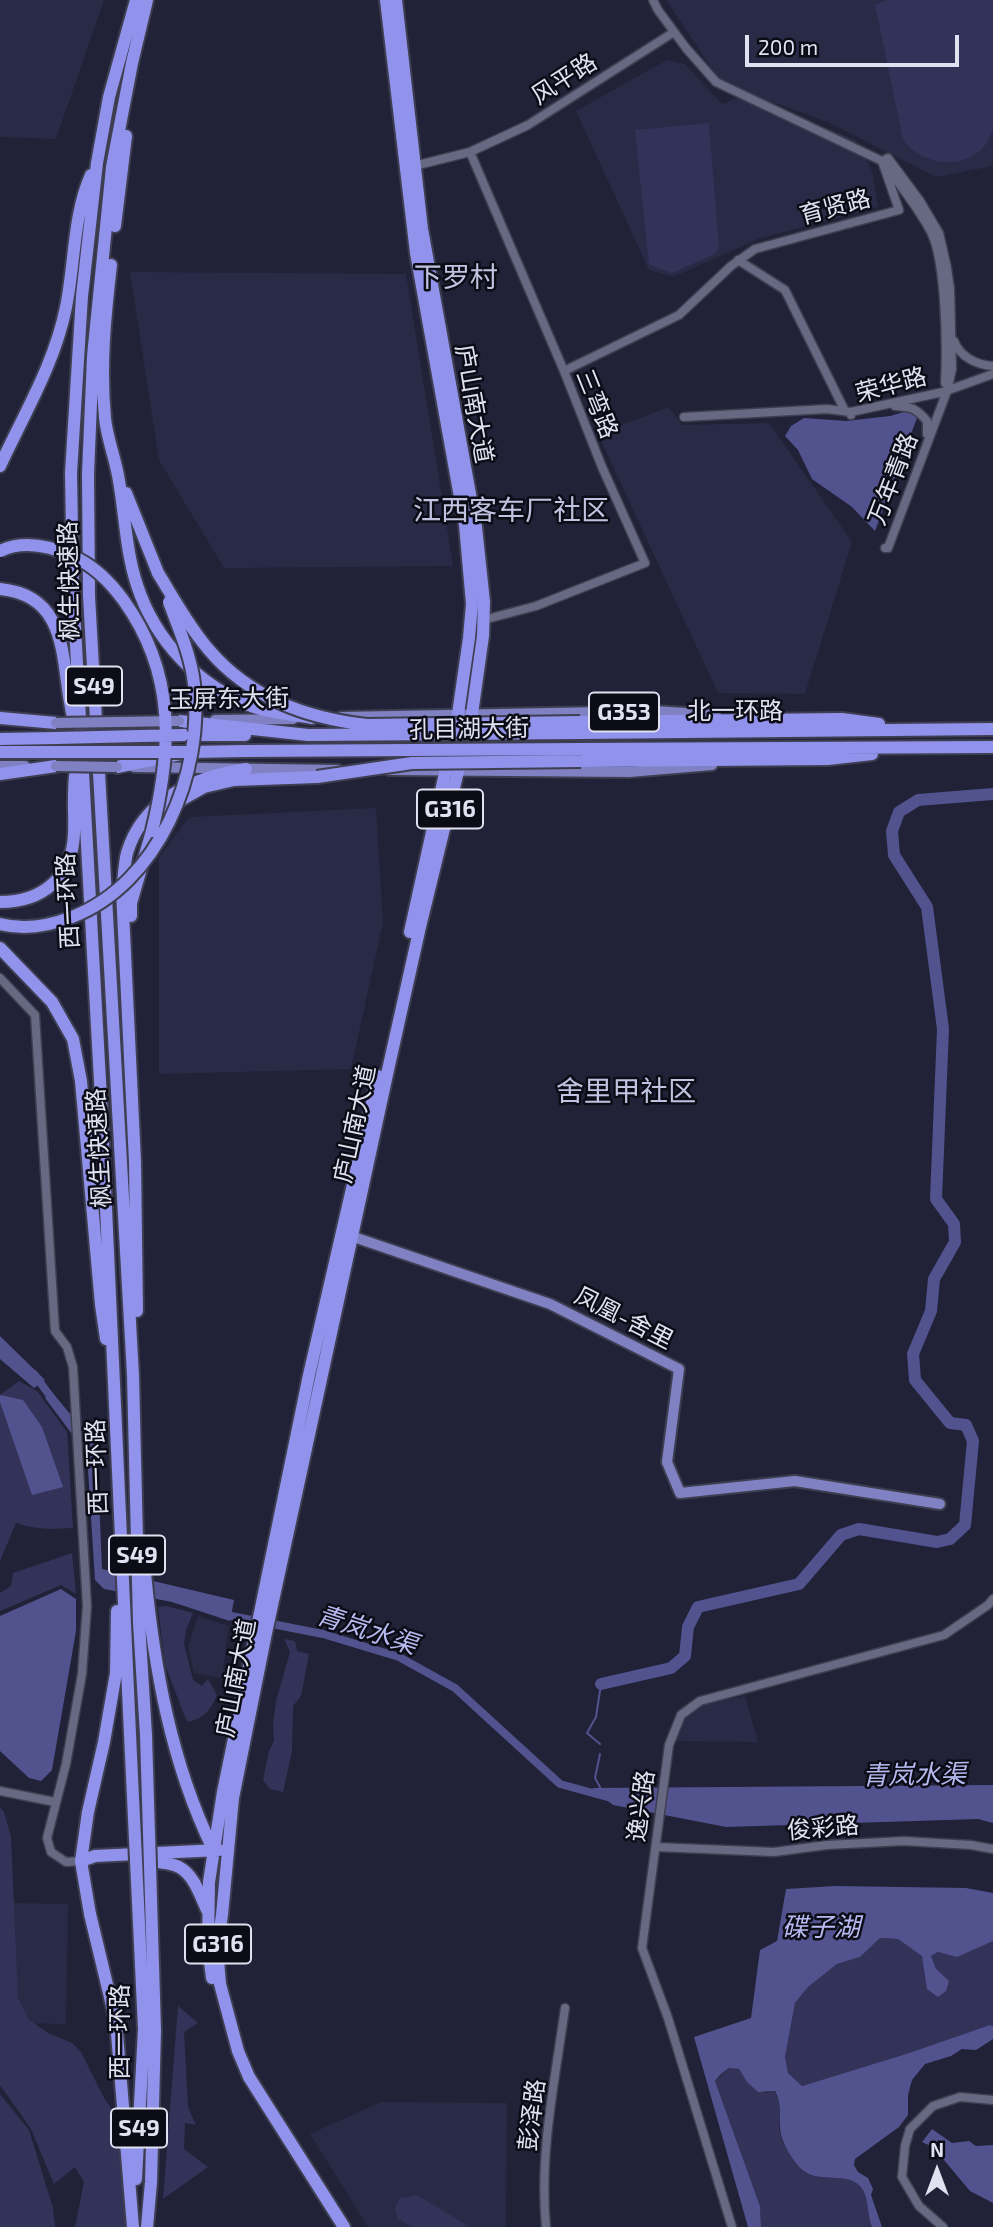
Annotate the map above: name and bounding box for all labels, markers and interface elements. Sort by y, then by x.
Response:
scale bar [748,21,962,65]
text: 200 m [758,34,818,59]
street label: 风平路 [526,47,602,111]
street label: 育贤路 [796,184,874,230]
district label: 下罗村 [414,261,498,295]
street label: 庐山南大道 [449,342,499,466]
street label: 荣华路 [852,362,930,408]
street label: 三弯路 [570,365,624,443]
street label: 万年青路 [862,429,924,529]
district label: 江西客车厂社区 [413,494,609,528]
street label: 枫生快速路 [54,521,84,641]
road number: S49 [66,666,122,706]
street label: 玉屏东大街 [169,684,289,714]
road number: G353 [589,692,659,732]
street label: 北一环路 [687,697,783,725]
street label: 孔目湖大街 [409,714,529,744]
road number: G316 [417,790,483,828]
street label: 西一环路 [51,852,85,950]
street label: 庐山南大道 [328,1062,382,1186]
district label: 舍里甲社区 [556,1075,696,1109]
street label: 枫生快速路 [81,1087,117,1209]
street label: 凤凰-舍里 [570,1281,678,1355]
street label: 西一环路 [81,1419,113,1515]
road number: S49 [109,1536,165,1574]
water label: 青岚水渠 [313,1599,421,1661]
street label: 庐山南大道 [210,1616,262,1740]
water label: 青岚水渠 [862,1758,966,1792]
street label: 逸兴路 [622,1768,660,1844]
street label: 俊彩路 [786,1811,860,1845]
water label: 碟子湖 [782,1911,860,1943]
road number: G316 [185,1924,251,1964]
street label: 西一环路 [106,1984,134,2080]
street label: 彭泽路 [513,2078,551,2152]
road number: S49 [111,2108,167,2148]
north arrow [902,2136,972,2206]
text: N [930,2138,944,2161]

